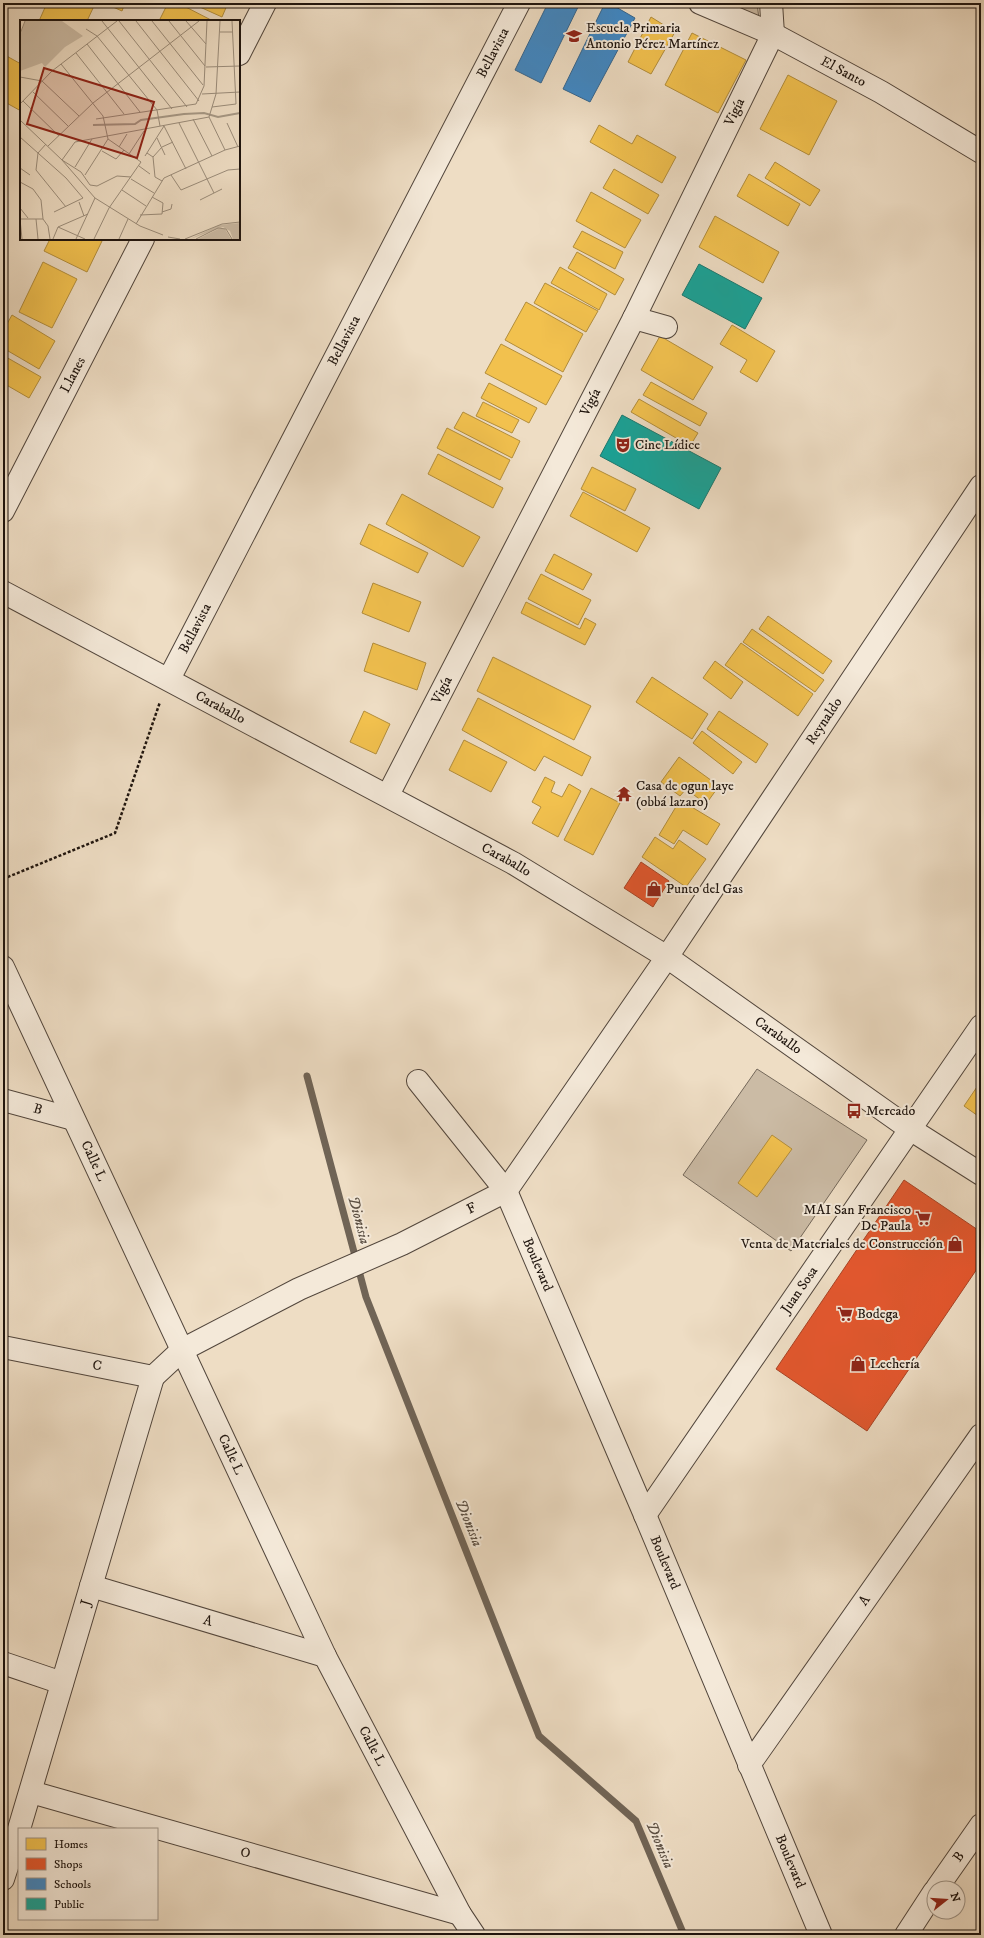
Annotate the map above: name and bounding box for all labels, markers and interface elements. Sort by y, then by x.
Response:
place label: Escuela Primaria Antonio Pérez Martínez [586,19,719,53]
inset map [20,20,240,240]
street label: Bellavista [473,25,514,81]
school or university icon: Escuela Primaria Antonio Pérez Martínez [565,27,583,45]
street label: El Santo [817,52,869,91]
street label: Vigía [720,95,749,130]
street label: Bellavista [324,313,365,369]
street label: Llanes [56,354,90,396]
street label: Vigía [576,385,605,420]
theatre icon: Cine Lídice [614,436,632,454]
place label: Cine Lídice [635,436,700,454]
street label: Bellavista [175,600,216,656]
street label: Vigía [427,673,457,708]
street label: Caraballo [192,687,249,728]
street label: Reynaldo [802,694,846,748]
place label: Casa de ogun laye (obbá lazaro) [636,777,734,811]
temple icon: Casa de ogun laye (obbá lazaro) [615,785,633,803]
street label: Caraballo [478,839,535,881]
shop icon: Punto del Gas [645,880,663,898]
place label: Punto del Gas [666,880,743,898]
street label: Caraballo [751,1013,805,1059]
street label: B [31,1100,45,1119]
bus stop icon: Mercado [845,1102,863,1120]
place label: Mercado [866,1102,916,1120]
street label: Calle L [76,1138,111,1184]
water label: Dionisia [343,1194,375,1246]
street label: F [464,1198,480,1219]
place label: MAI San Francisco De Paula [803,1201,911,1235]
supermarket icon: MAI San Francisco De Paula [914,1209,932,1227]
street label: Boulevard [518,1235,557,1294]
place label: Venta de Materiales de Construcción [740,1235,944,1253]
shop icon: Venta de Materiales de Construcción [946,1235,964,1253]
street label: Juan Sosa [776,1263,822,1319]
supermarket icon: Bodega [836,1305,854,1323]
place label: Bodega [857,1305,898,1323]
shop icon: Lechería [849,1355,867,1373]
place label: Lechería [870,1355,920,1373]
street label: C [91,1356,103,1376]
street label: Calle L [214,1431,248,1477]
water label: Dionisia [451,1497,487,1549]
street label: Boulevard [646,1533,684,1592]
street label: A [855,1591,875,1609]
street label: J [76,1597,96,1610]
street label: A [201,1611,216,1631]
street label: Calle L [354,1723,390,1769]
water label: Dionisia [642,1819,678,1871]
legend [18,1828,158,1920]
street label: Boulevard [771,1832,809,1891]
text: Homes [54,1837,88,1852]
street label: O [238,1843,253,1863]
street label: B [949,1848,969,1866]
text: Shops [54,1857,82,1872]
text: Schools [54,1877,91,1892]
north arrow [926,1880,966,1920]
text: N [947,1891,963,1904]
text: Public [54,1897,84,1912]

